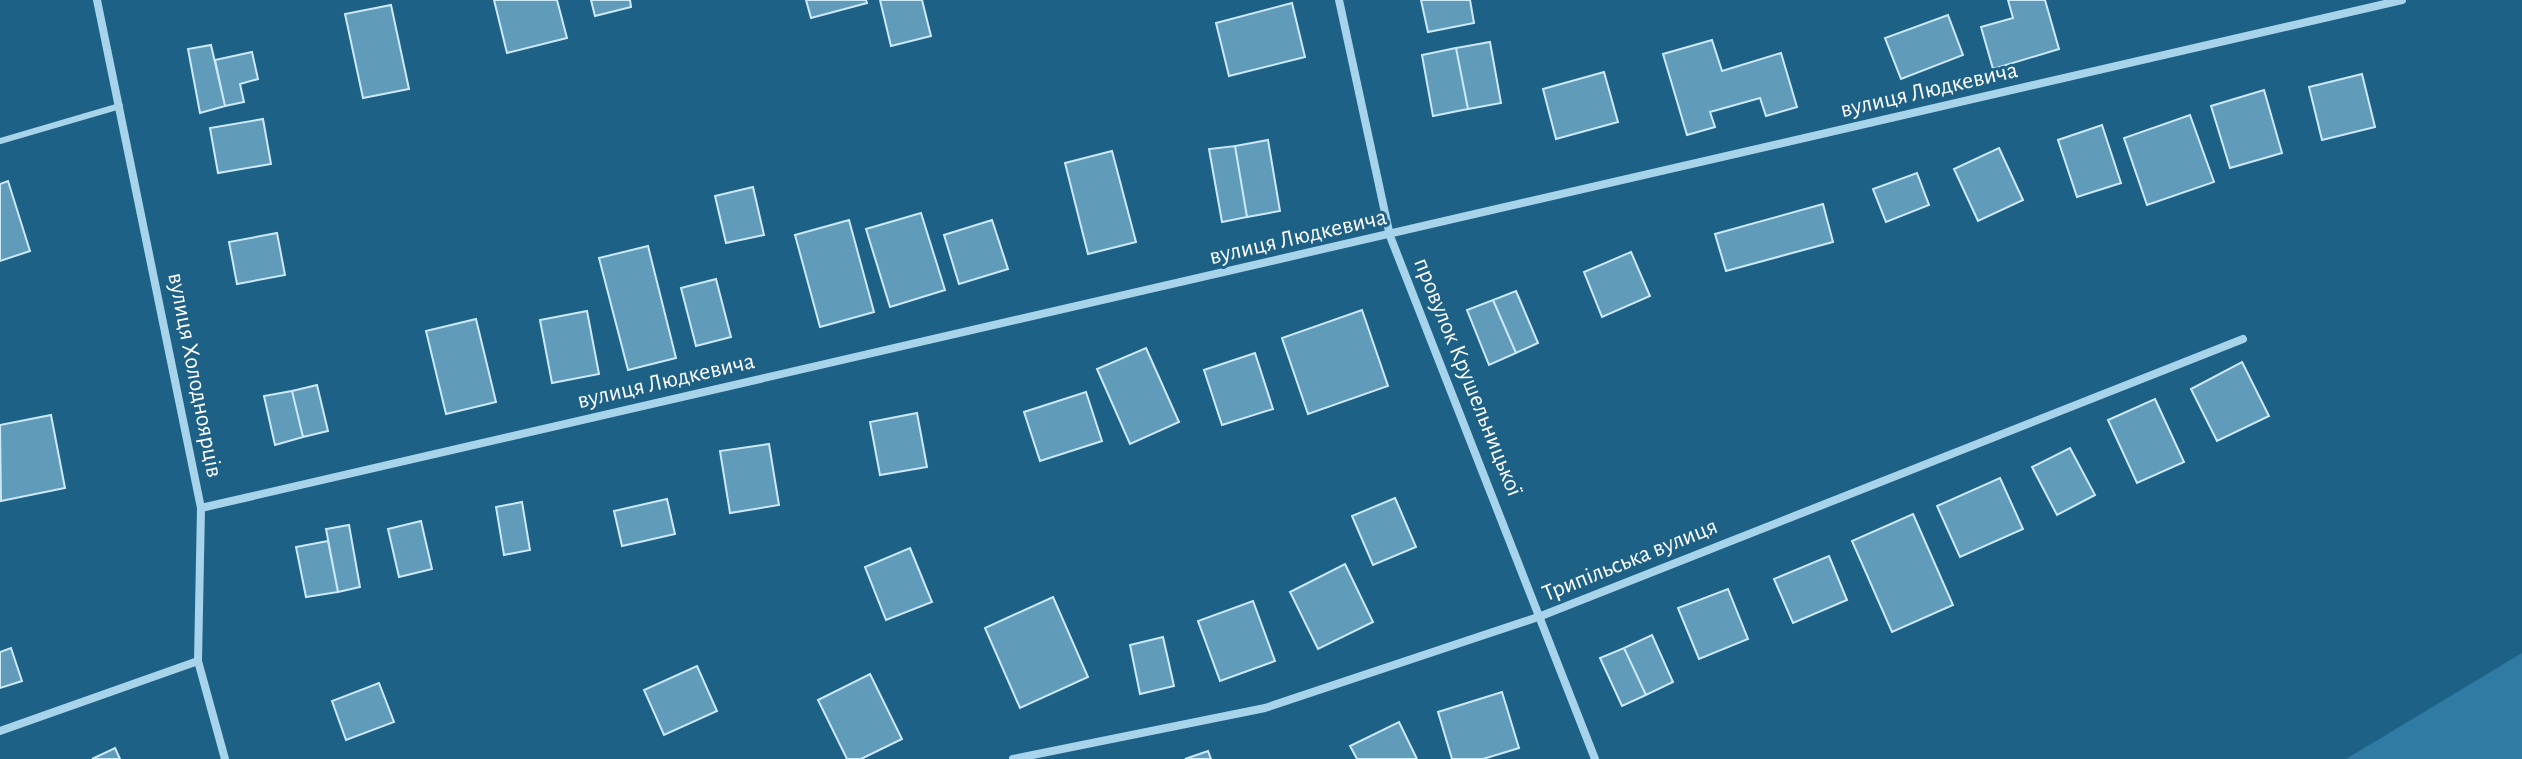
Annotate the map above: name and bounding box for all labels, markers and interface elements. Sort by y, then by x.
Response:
street label: вулиця Людкевича [1838,58,2020,122]
street label: вулиця Людкевича [1207,205,1389,269]
street label: провулок Крушельницької [1409,254,1527,500]
street label: вулиця Холодноярців [163,271,227,479]
street label: вулиця Людкевича [575,349,757,413]
street label: Трипільська вулиця [1539,514,1721,606]

